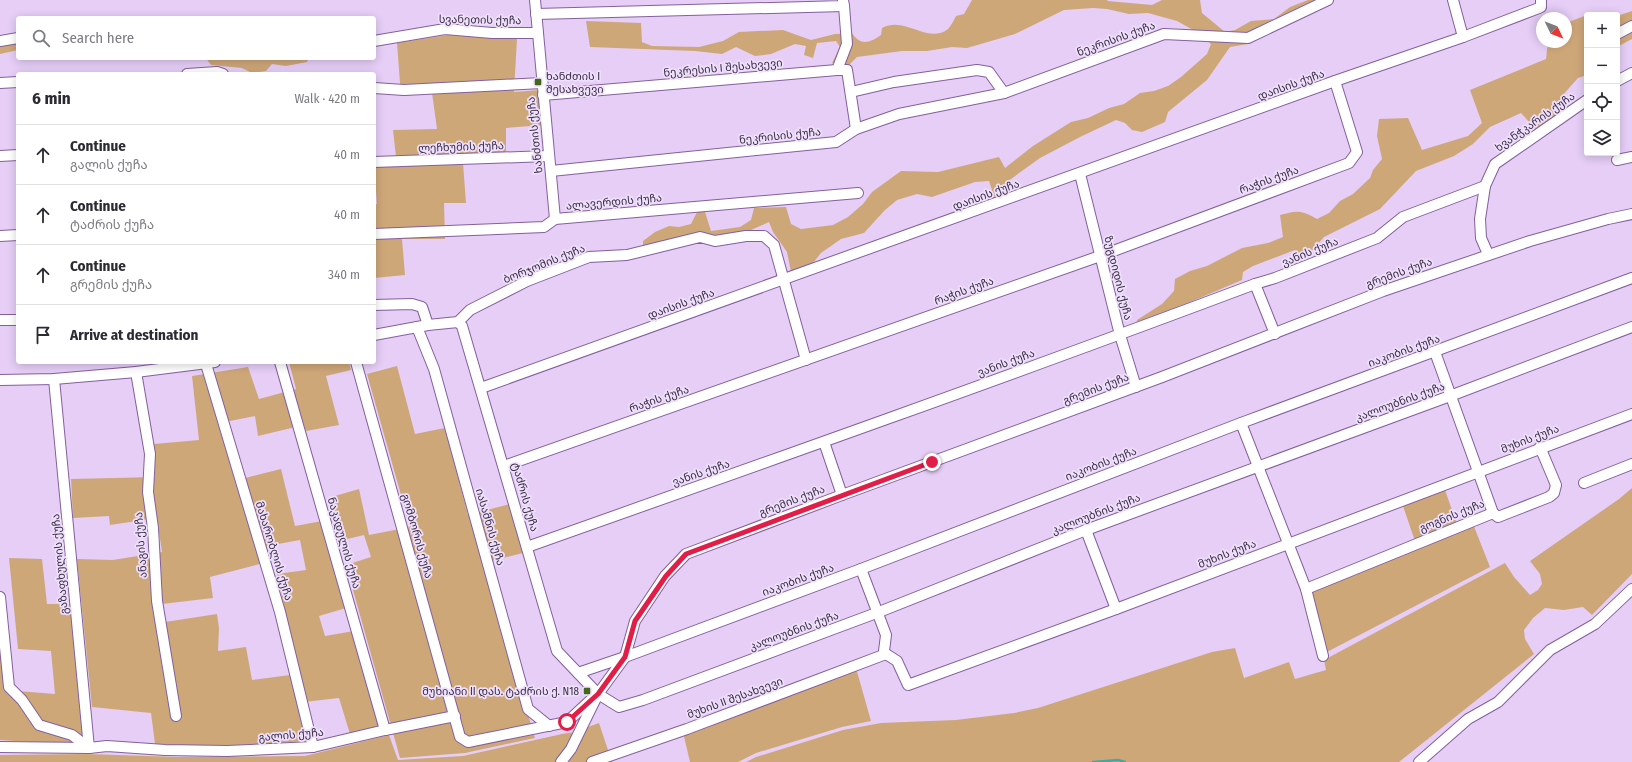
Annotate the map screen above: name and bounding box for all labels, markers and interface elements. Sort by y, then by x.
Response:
north arrow [1536,12,1572,48]
map controls [1584,12,1620,156]
button: + [1584,12,1620,48]
street label: სვანეთის ქუჩა [439,13,521,27]
search box [16,16,376,60]
street label: ნეკრისის ქუჩა [1075,19,1157,59]
icon: search [30,27,52,49]
text: Search here [62,29,134,47]
button: − [1584,48,1620,84]
street label: ნეკრესის I შესახვევი [663,56,783,80]
street label: დაისის ქუჩა [1256,67,1326,103]
place label: ხანძთის I შესახვევი [546,70,604,96]
marker: ხანძთის I შესახვევი [533,77,543,87]
button: locate [1584,84,1620,120]
text: 6 min [32,88,71,109]
street label: ხვანჭკარის ქუჩა [1493,90,1577,154]
text: Walk · 420 m [294,91,360,106]
street label: ხანძთის ქუჩა [525,96,545,174]
button: layers [1584,120,1620,156]
street label: ნეკრისის ქუჩა [738,125,822,147]
text: Continue [70,137,126,155]
street label: ლეჩხუმის ქუჩა [418,139,504,155]
icon: ahead [32,144,54,166]
text: 40 m [334,147,360,162]
text: გალის ქუჩა [70,157,148,172]
street label: რაჭის ქუჩა [1237,163,1301,197]
street label: დაისის ქუჩა [951,177,1021,213]
street label: ალავერდის ქუჩა [565,191,663,213]
text: Continue [70,197,126,215]
icon: ahead [32,204,54,226]
text: 40 m [334,207,360,222]
text: ტაძრის ქუჩა [70,217,154,232]
street label: ზუგდიდის ქუჩა [1101,234,1135,322]
street label: ვანის ქუჩა [1280,235,1340,269]
street label: ბორჯომის ქუჩა [501,242,587,286]
street label: გრემის ქუჩა [1364,255,1434,291]
text: Continue [70,257,126,275]
icon: ahead [32,264,54,286]
text: 340 m [328,267,360,282]
street label: რაჭის ქუჩა [932,274,996,308]
text: გრემის ქუჩა [70,277,152,292]
street label: დაისის ქუჩა [646,286,716,322]
icon: arrive [32,324,54,346]
text: Arrive at destination [70,326,198,344]
street label: იაკობის ქუჩა [1366,332,1442,370]
street label: ვანის ქუჩა [976,347,1036,379]
street label: გრემის ქუჩა [1061,370,1131,408]
street label: კალოუბნის ქუჩა [1354,380,1446,424]
street label: რაჭის ქუჩა [627,383,691,415]
street label: მუხის ქუჩა [1499,422,1561,456]
street label: იაკობის ქუჩა [1064,444,1138,484]
route end [923,453,941,471]
street label: ვანის ქუჩა [670,457,732,489]
street label: ტაძრის ქუჩა [509,461,541,533]
street label: გრემის ქუჩა [757,482,827,520]
street label: იასამნის ქუჩა [473,487,507,567]
street label: კალოუბნის ქუჩა [1050,491,1142,537]
street label: გომბორის ქუჩა [399,492,435,580]
street label: ნაკადულის ქუჩა [325,496,363,590]
street label: გოგნის ქუჩა [1417,497,1487,535]
street label: მახარობლის ქუჩა [253,500,295,602]
street label: ანაგის ქუჩა [132,512,150,578]
street label: გაზაფხულის ქუჩა [49,513,71,615]
street label: მუხის ქუჩა [1196,537,1258,571]
street label: იაკობის ქუჩა [760,561,836,599]
street label: კალოუბნის ქუჩა [748,609,840,653]
street label: მუხის II შესახვევი [685,675,785,721]
place label: მუხიანი II დას. ტაძრის ქ. N18 [422,685,579,698]
marker: მუხიანი II დას. ტაძრის ქ. N18 [582,686,592,696]
route start [558,713,576,731]
street label: გალის ქუჩა [258,726,324,744]

